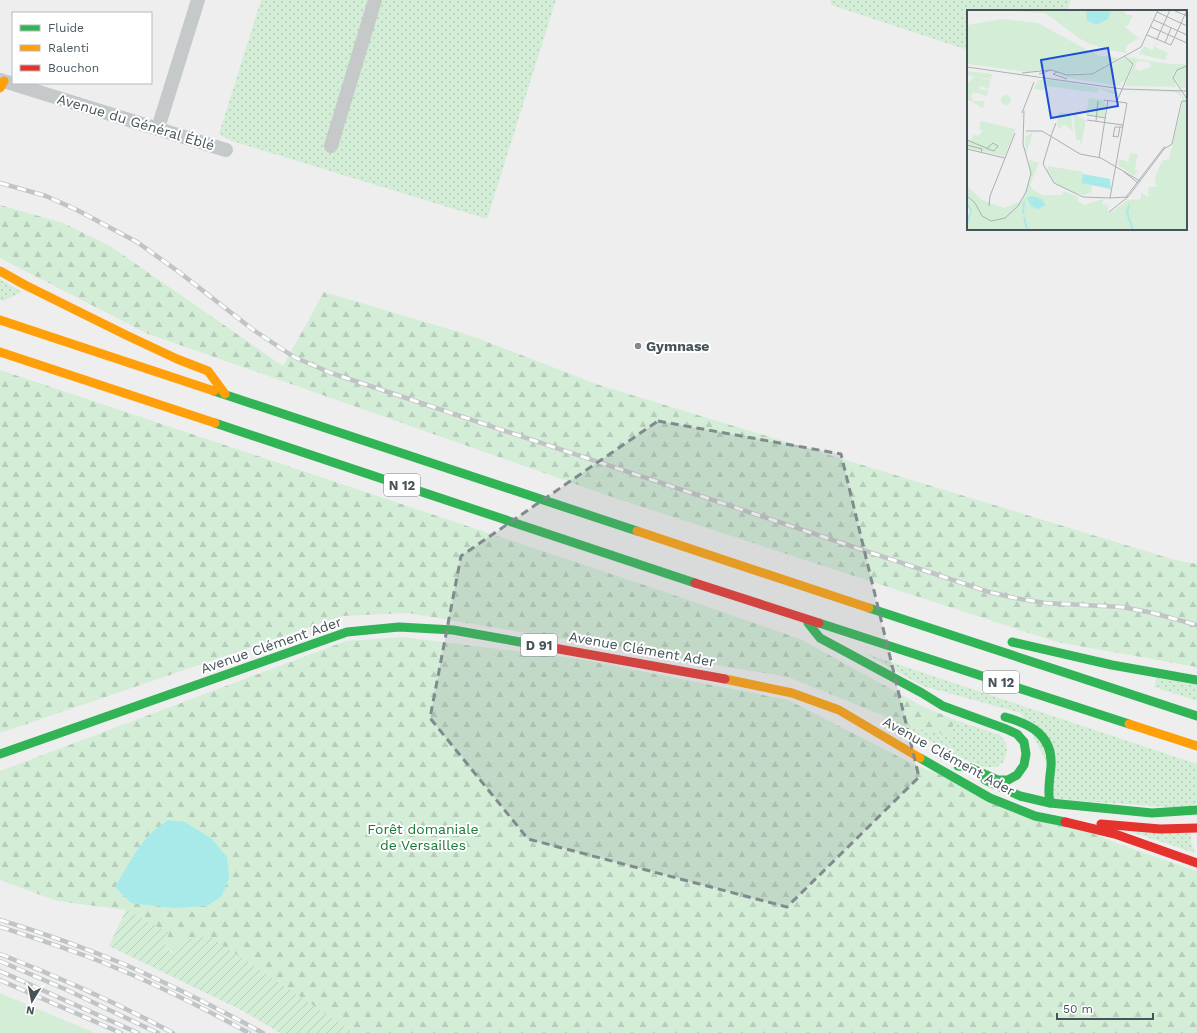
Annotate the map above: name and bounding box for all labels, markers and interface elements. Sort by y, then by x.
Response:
inset map [967,10,1187,230]
legend [12,12,152,84]
text: Fluide [48,21,84,35]
text: Ralenti [48,41,89,55]
text: Bouchon [48,61,99,75]
street label: Avenue du Général Éblé [55,90,217,154]
place label: Gymnase [646,338,709,354]
marker: Gymnase [633,341,643,351]
road number: N 12 [384,474,420,496]
street label: Avenue Clément Ader [198,613,344,677]
street label: Avenue Clément Ader [568,628,717,670]
road number: D 91 [521,634,557,656]
road number: N 12 [983,671,1019,693]
street label: Avenue Clément Ader [880,713,1018,799]
park label: Forêt domaniale de Versailles [367,821,479,853]
north arrow [12,981,52,1021]
scale bar [1057,995,1153,1021]
text: 50 m [1063,1002,1093,1016]
text: N [25,1003,35,1017]

